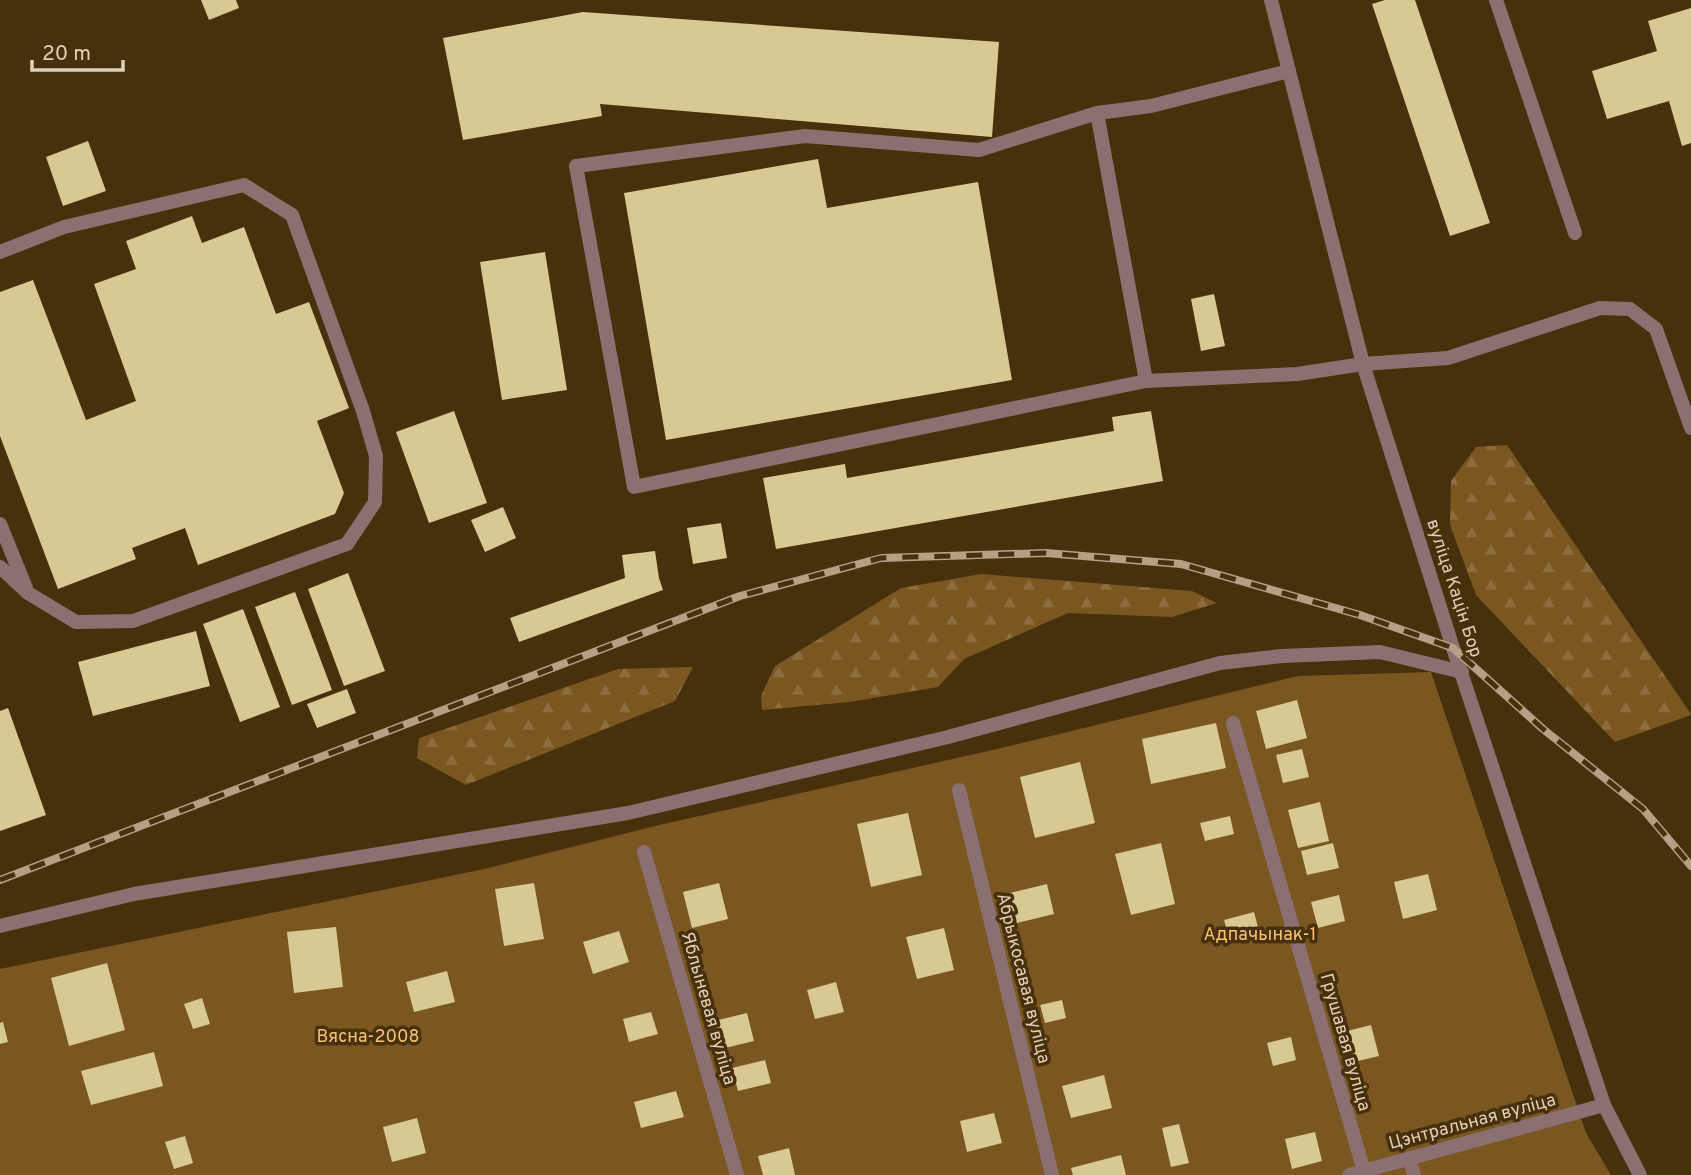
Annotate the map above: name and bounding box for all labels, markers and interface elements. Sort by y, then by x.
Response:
scale bar [32,28,122,72]
text: 20 m [42,41,91,68]
street label: вуліца Кацін Бор [1420,516,1487,661]
street label: Абрыкосавая вуліца [990,891,1055,1066]
park label: Адпачынак-1 [1204,924,1317,947]
street label: Яблыневая вуліца [675,929,740,1088]
street label: Грушавая вуліца [1314,971,1375,1114]
park label: Вясна-2008 [316,1026,420,1049]
street label: Цэнтральная вуліца [1386,1089,1558,1156]

